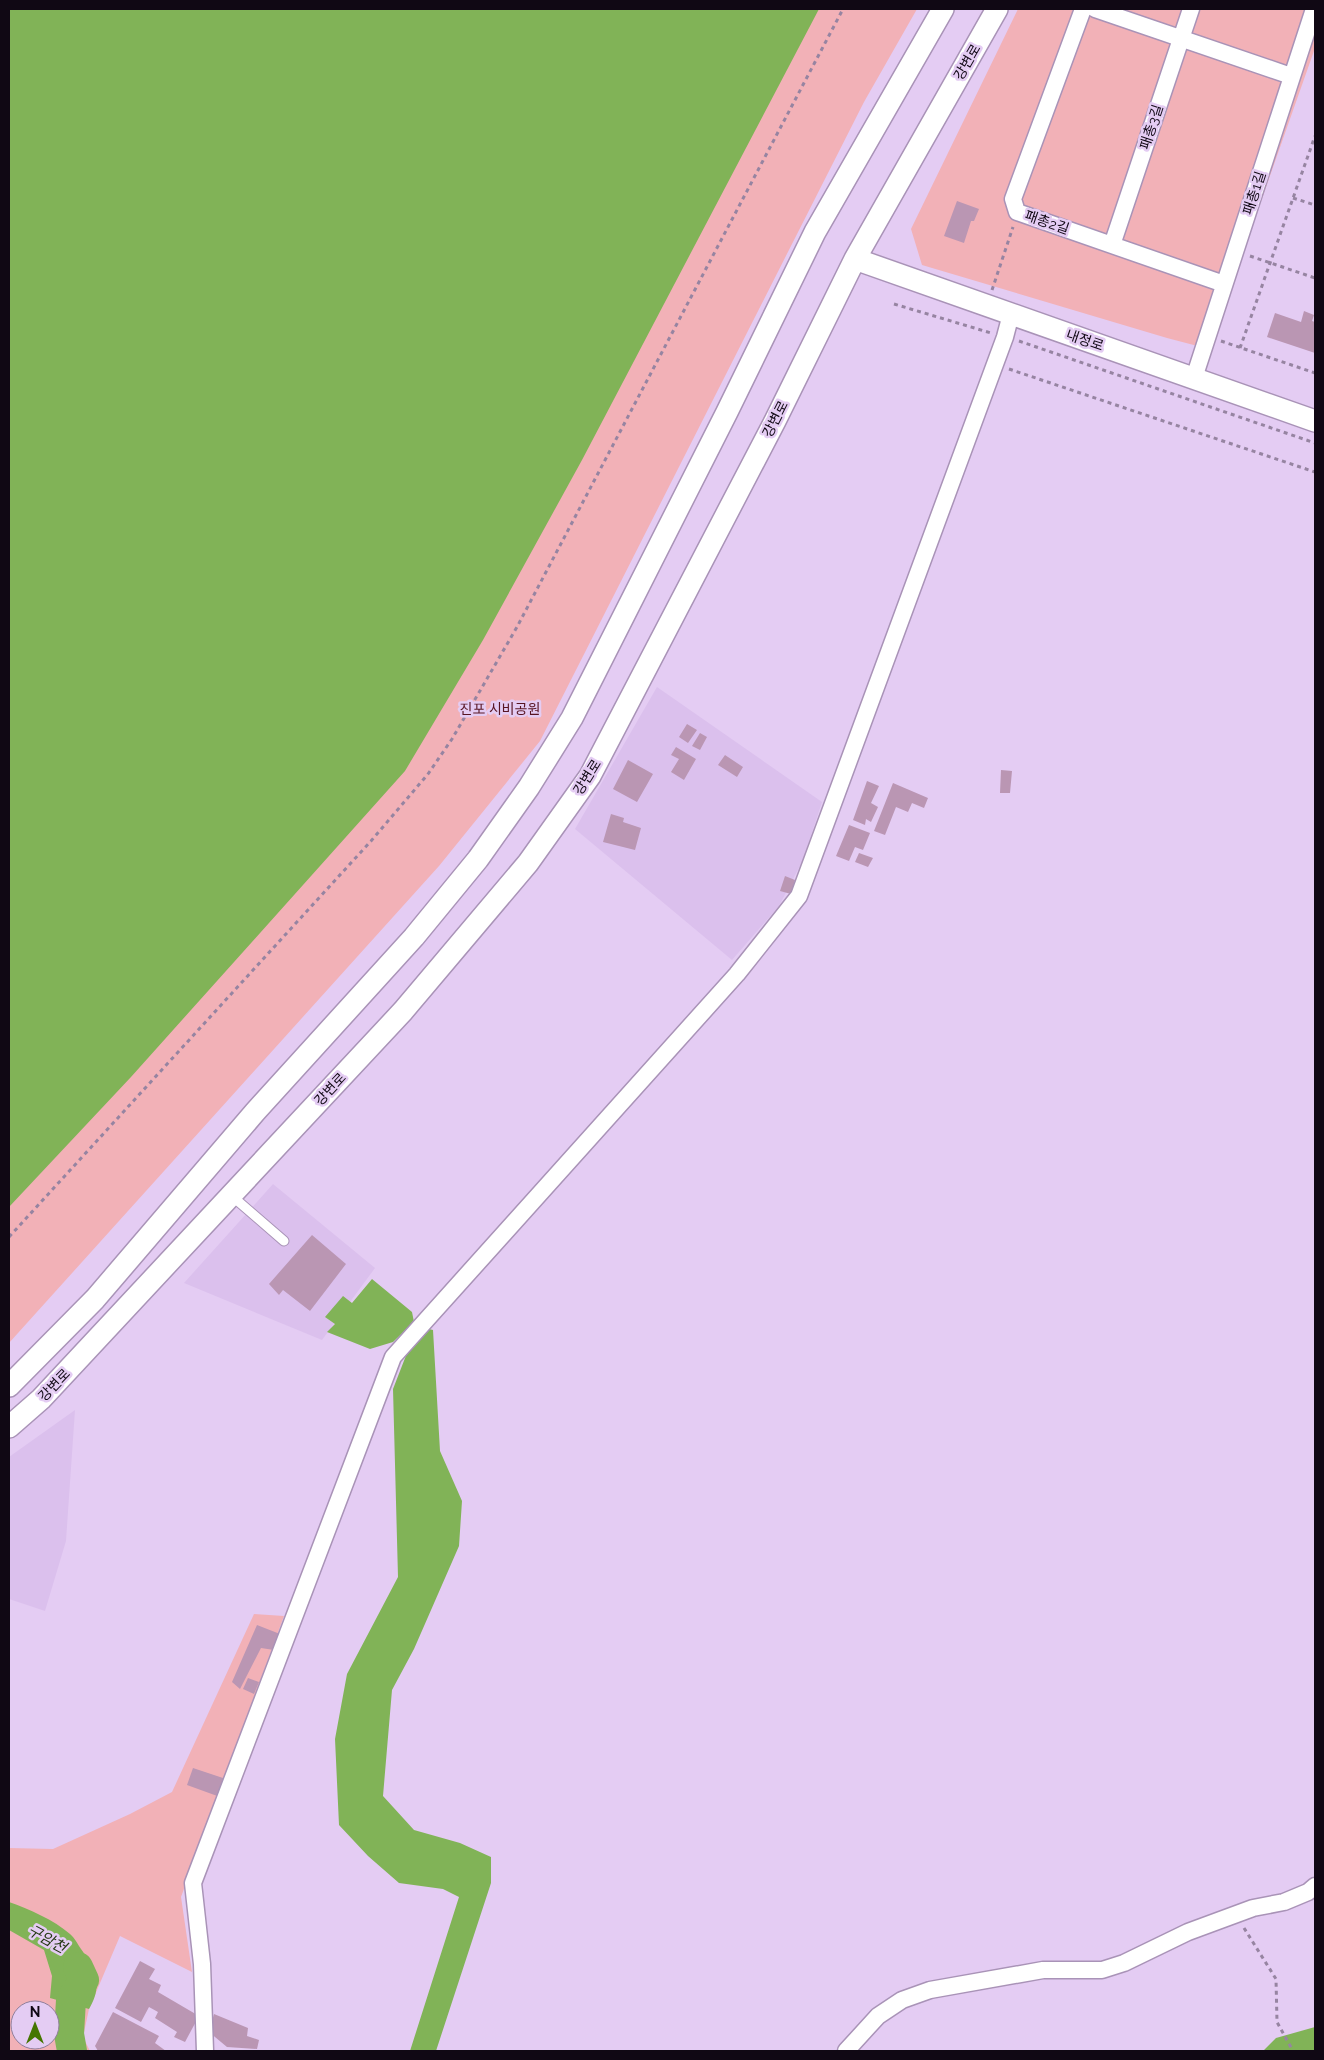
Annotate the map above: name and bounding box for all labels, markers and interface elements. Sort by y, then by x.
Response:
street label: 강변로 [950,41,984,83]
street label: 패총3길 [1136,103,1166,151]
street label: 패총1길 [1239,169,1269,217]
street label: 패총2길 [1023,207,1071,237]
street label: 내정로 [1064,326,1106,354]
street label: 강변로 [759,398,791,440]
park label: 진포 시비공원 [460,701,540,717]
street label: 강변로 [570,756,604,798]
street label: 강변로 [311,1069,349,1109]
street label: 강변로 [35,1365,73,1404]
water label: 구암천 [25,1921,71,1958]
north arrow [10,2000,60,2050]
text: N [30,2004,40,2020]

